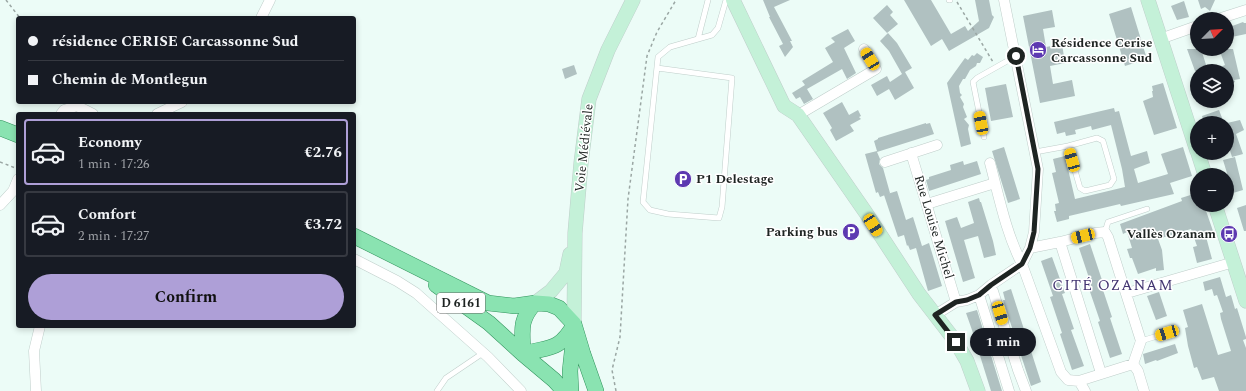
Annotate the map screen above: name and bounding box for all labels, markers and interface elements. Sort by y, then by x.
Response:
north arrow [1190,12,1234,56]
map controls [1190,12,1234,212]
text: résidence CERISE Carcassonne Sud [52,30,299,53]
place label: Résidence Cerise Carcassonne Sud [1051,33,1153,68]
hotel icon: Résidence Cerise Carcassonne Sud [1028,40,1048,60]
car [859,46,881,72]
route start [1007,47,1025,65]
button: layers [1190,64,1234,108]
text: Chemin de Montlegun [52,68,208,91]
street label: Voie Médiévale [569,103,599,193]
car [973,110,989,136]
button: + [1190,116,1234,160]
text: Economy [78,131,142,154]
icon: car [30,134,66,170]
text: €2.76 [304,141,342,164]
car [1063,147,1081,173]
text: 1 min · 17:26 [78,154,150,174]
button: − [1190,168,1234,212]
parking icon: P1 Delestage [673,169,693,189]
place label: P1 Delestage [696,169,774,189]
street label: Rue Louise Michel [909,173,959,282]
text: Comfort [78,203,136,226]
icon: car [30,206,66,242]
car [861,212,885,238]
text: €3.72 [304,213,342,236]
place label: Parking bus [766,222,838,242]
parking icon: Parking bus [841,222,861,242]
place label: Vallès Ozanam [1127,224,1216,244]
bus stop icon: Vallès Ozanam [1219,224,1239,244]
text: 2 min · 17:27 [78,226,150,246]
car [1070,227,1096,245]
button: Confirm [28,274,344,320]
district label: CITÉ OZANAM [1052,274,1174,297]
road number: D 6161 [437,293,485,313]
car [991,300,1009,326]
car [1154,324,1180,342]
callout: 1 min [970,328,1036,356]
text: 1 min [986,332,1020,352]
route end [947,333,965,351]

